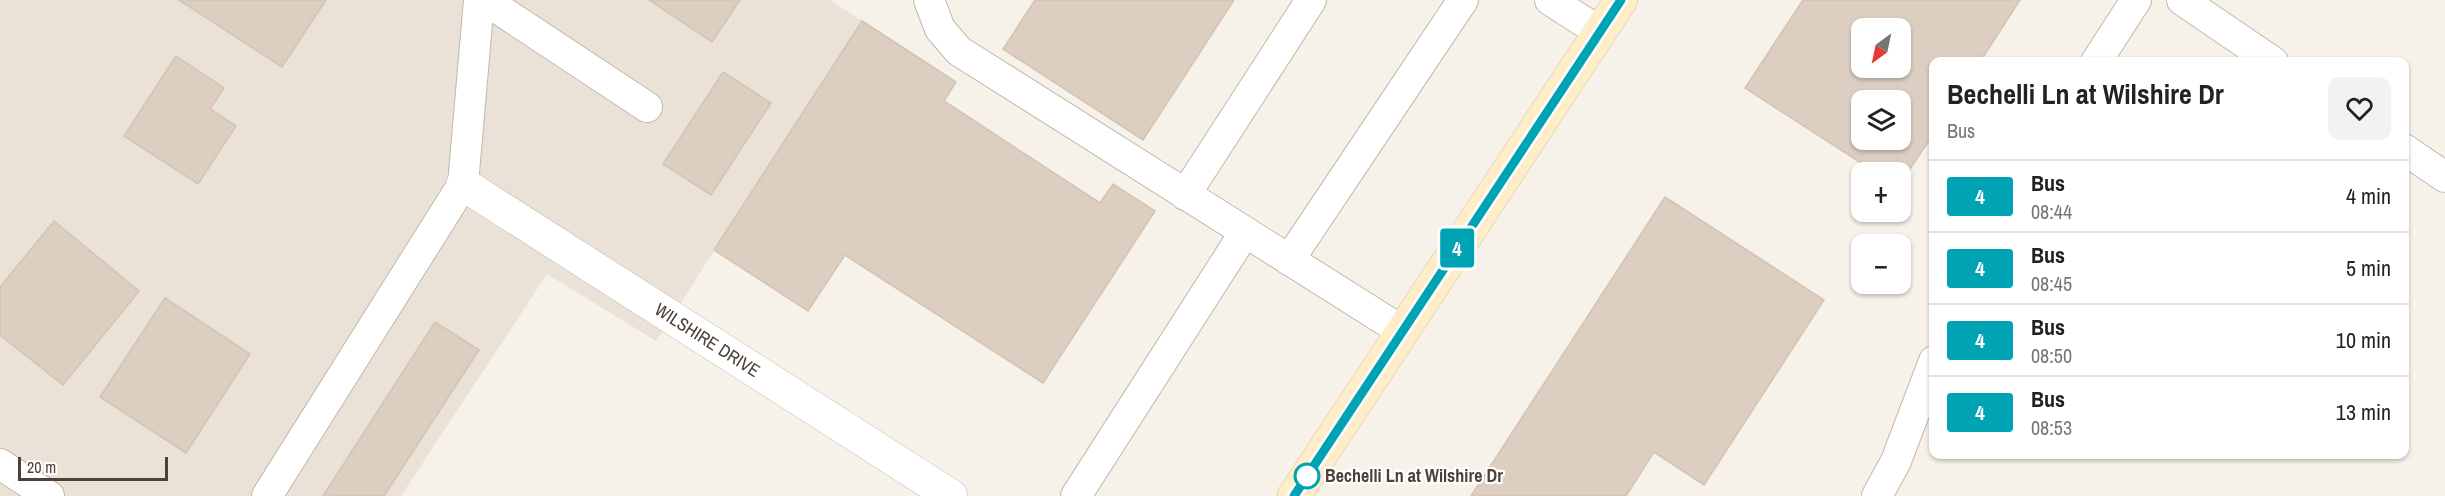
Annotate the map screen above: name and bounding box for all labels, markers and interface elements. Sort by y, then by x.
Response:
north arrow [1851,18,1911,78]
map controls [1851,18,1911,294]
text: Bechelli Ln at Wilshire Dr [1947,75,2224,113]
button: heart [2328,77,2391,140]
button: layers [1851,90,1911,150]
text: Bus [1947,117,1975,144]
button: + [1851,162,1911,222]
text: Bus [2031,168,2065,198]
text: 4 min [2346,181,2391,211]
text: 4 [1975,182,1985,211]
text: 08:44 [2031,198,2072,225]
line badge: 4 [1438,228,1476,268]
text: 4 [1452,234,1462,263]
button: − [1851,234,1911,294]
text: Bus [2031,240,2065,270]
text: 5 min [2346,253,2391,283]
text: 4 [1975,254,1985,283]
text: 08:45 [2031,270,2072,297]
street label: WILSHIRE DRIVE [650,297,765,383]
text: Bus [2031,312,2065,342]
text: 10 min [2336,325,2391,355]
text: 4 [1975,326,1985,355]
text: 08:50 [2031,342,2072,369]
text: Bus [2031,384,2065,414]
text: 13 min [2336,397,2391,427]
text: 4 [1975,398,1985,427]
text: 08:53 [2031,414,2072,441]
scale bar [18,454,168,482]
text: 20 m [27,456,56,478]
marker: Bechelli Ln at Wilshire Dr [1294,463,1320,489]
place label: Bechelli Ln at Wilshire Dr [1325,463,1503,488]

